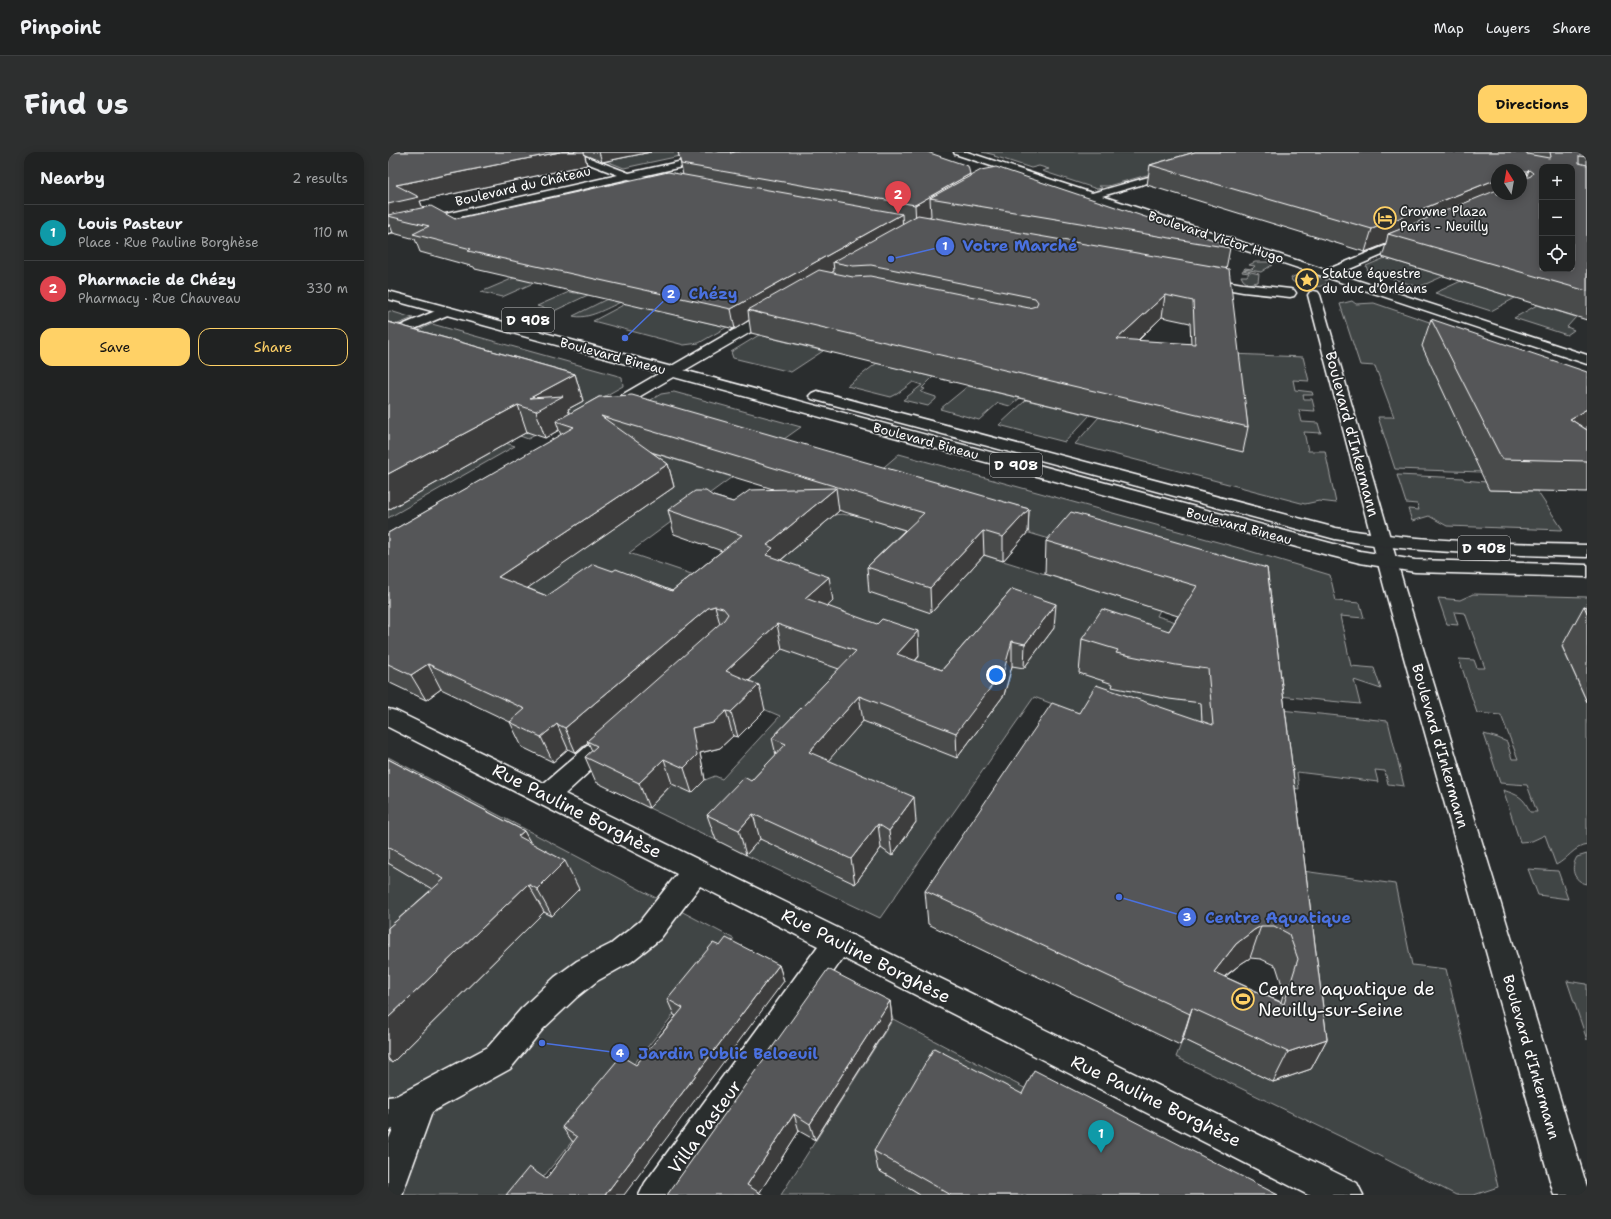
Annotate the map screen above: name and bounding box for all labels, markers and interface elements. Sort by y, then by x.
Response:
text: Pinpoint [20,15,101,40]
text: Map [1434,19,1464,37]
text: Layers [1486,19,1530,37]
text: Share [1552,19,1591,37]
text: Find us [24,85,129,123]
button: Directions [1478,85,1587,123]
street label: Boulevard du Château [454,162,592,210]
north arrow [1491,164,1527,200]
map controls [1539,164,1575,272]
button: + [1539,164,1575,200]
text: Nearby [40,167,105,189]
text: 2 results [292,170,348,187]
pin: 2 [885,181,911,214]
button: − [1539,200,1575,236]
place label: Crowne Plaza Paris - Neuilly [1400,203,1488,235]
hotel icon: Crowne Plaza Paris - Neuilly [1372,205,1398,231]
street label: Boulevard Victor Hugo [1146,207,1286,267]
text: Louis Pasteur [78,214,183,234]
text: 1 [50,224,56,241]
text: 110 m [313,224,348,241]
callout: Votre Marché [935,232,1086,260]
text: Place · Rue Pauline Borghèse [78,234,259,251]
text: Votre Marché [962,235,1078,256]
button: locate [1539,236,1575,272]
text: 1 [942,238,948,254]
place label: Statue équestre du duc d'Orléans [1322,265,1427,297]
place icon: Statue équestre du duc d'Orléans [1294,267,1320,293]
text: Pharmacie de Chézy [78,270,236,290]
text: 2 [48,280,58,297]
text: 330 m [306,280,348,297]
callout: Chézy [661,280,746,308]
text: Chézy [688,283,738,304]
text: 2 [667,286,676,302]
text: Pharmacy · Rue Chauveau [78,290,241,307]
road number: D 908 [502,308,554,332]
button: Save [40,328,190,366]
button: Share [198,328,348,366]
street label: Boulevard Bineau [558,334,668,378]
street label: Boulevard d'Inkermann [1320,349,1384,519]
street label: Boulevard Bineau [871,419,981,463]
road number: D 908 [990,453,1042,477]
street label: Boulevard Bineau [1184,504,1294,548]
road number: D 908 [1458,536,1510,560]
street label: Boulevard d'Inkermann [1407,661,1473,831]
your location [986,665,1006,685]
street label: Rue Pauline Borghèse [488,758,666,864]
street label: Rue Pauline Borghèse [777,903,955,1009]
callout: Centre Aquatique [1177,903,1359,931]
text: Centre Aquatique [1205,907,1351,928]
text: 3 [1183,909,1191,925]
street label: Boulevard d'Inkermann [1498,972,1564,1142]
place label: Centre aquatique de Neuilly-sur-Seine [1258,977,1435,1022]
sports icon: Centre aquatique de Neuilly-sur-Seine [1230,986,1256,1012]
callout: Jardin Public Beloeuil [610,1039,826,1067]
text: Jardin Public Beloeuil [638,1043,818,1064]
text: 4 [616,1045,625,1061]
street label: Rue Pauline Borghèse [1067,1049,1245,1153]
street label: Villa Pasteur [663,1075,747,1179]
pin: 1 [1088,1120,1114,1153]

